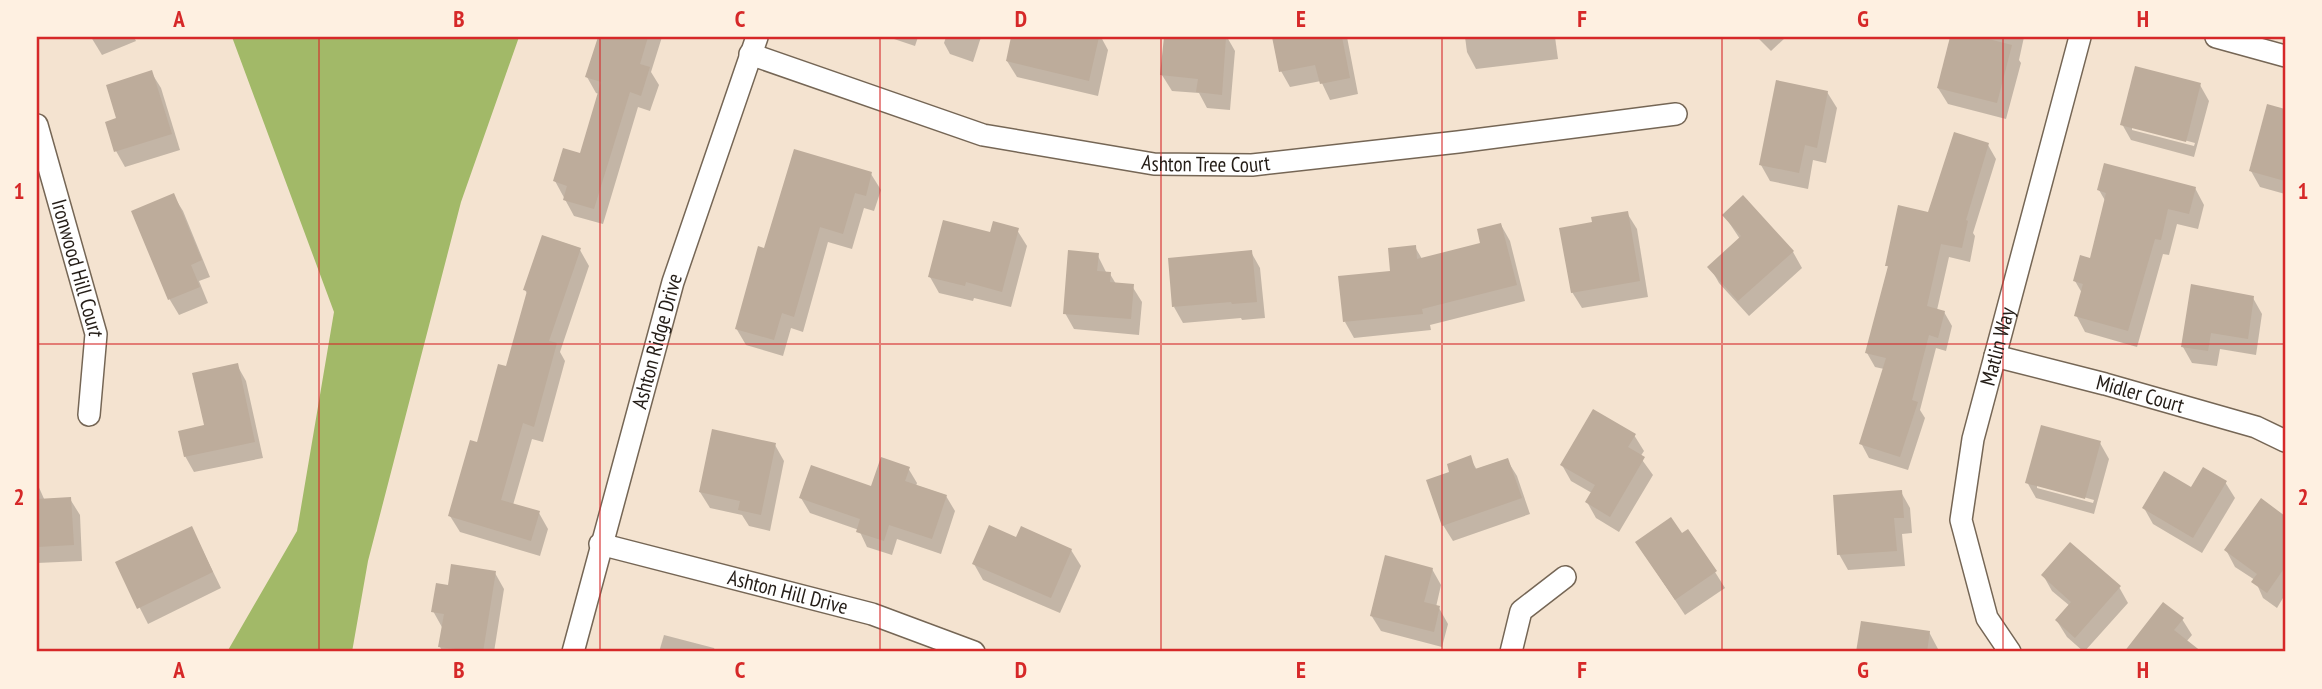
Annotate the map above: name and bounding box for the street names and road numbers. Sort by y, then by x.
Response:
street label: Ashton Tree Court [1140,148,1272,178]
street label: Ironwood Hill Court [46,196,110,338]
street label: Ashton Ridge Drive [625,270,688,412]
street label: Matlin Way [1974,304,2021,389]
street label: Midler Court [2093,368,2187,419]
street label: Ashton Hill Drive [725,563,851,620]

